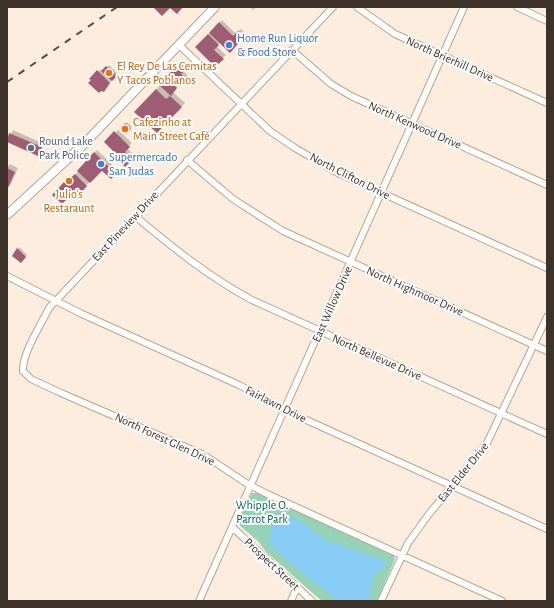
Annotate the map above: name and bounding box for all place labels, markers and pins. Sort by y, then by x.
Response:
place label: Home Run Liquor & Food Store [237,32,318,58]
marker: Home Run Liquor & Food Store [224,40,234,50]
place label: El Rey De Las Cemitas Y Tacos Poblanos [117,60,217,86]
marker: El Rey De Las Cemitas Y Tacos Poblanos [104,68,114,78]
place label: Cafezinho at Main Street Café [133,116,210,142]
marker: Cafezinho at Main Street Café [120,124,130,134]
place label: Round Lake Park Police [39,135,93,161]
marker: Round Lake Park Police [26,143,36,153]
place label: Supermercado San Judas [109,151,178,177]
marker: Supermercado San Judas [96,159,106,169]
marker: Julio's Restaraunt [64,176,74,186]
place label: Julio's Restaraunt [44,188,95,214]

